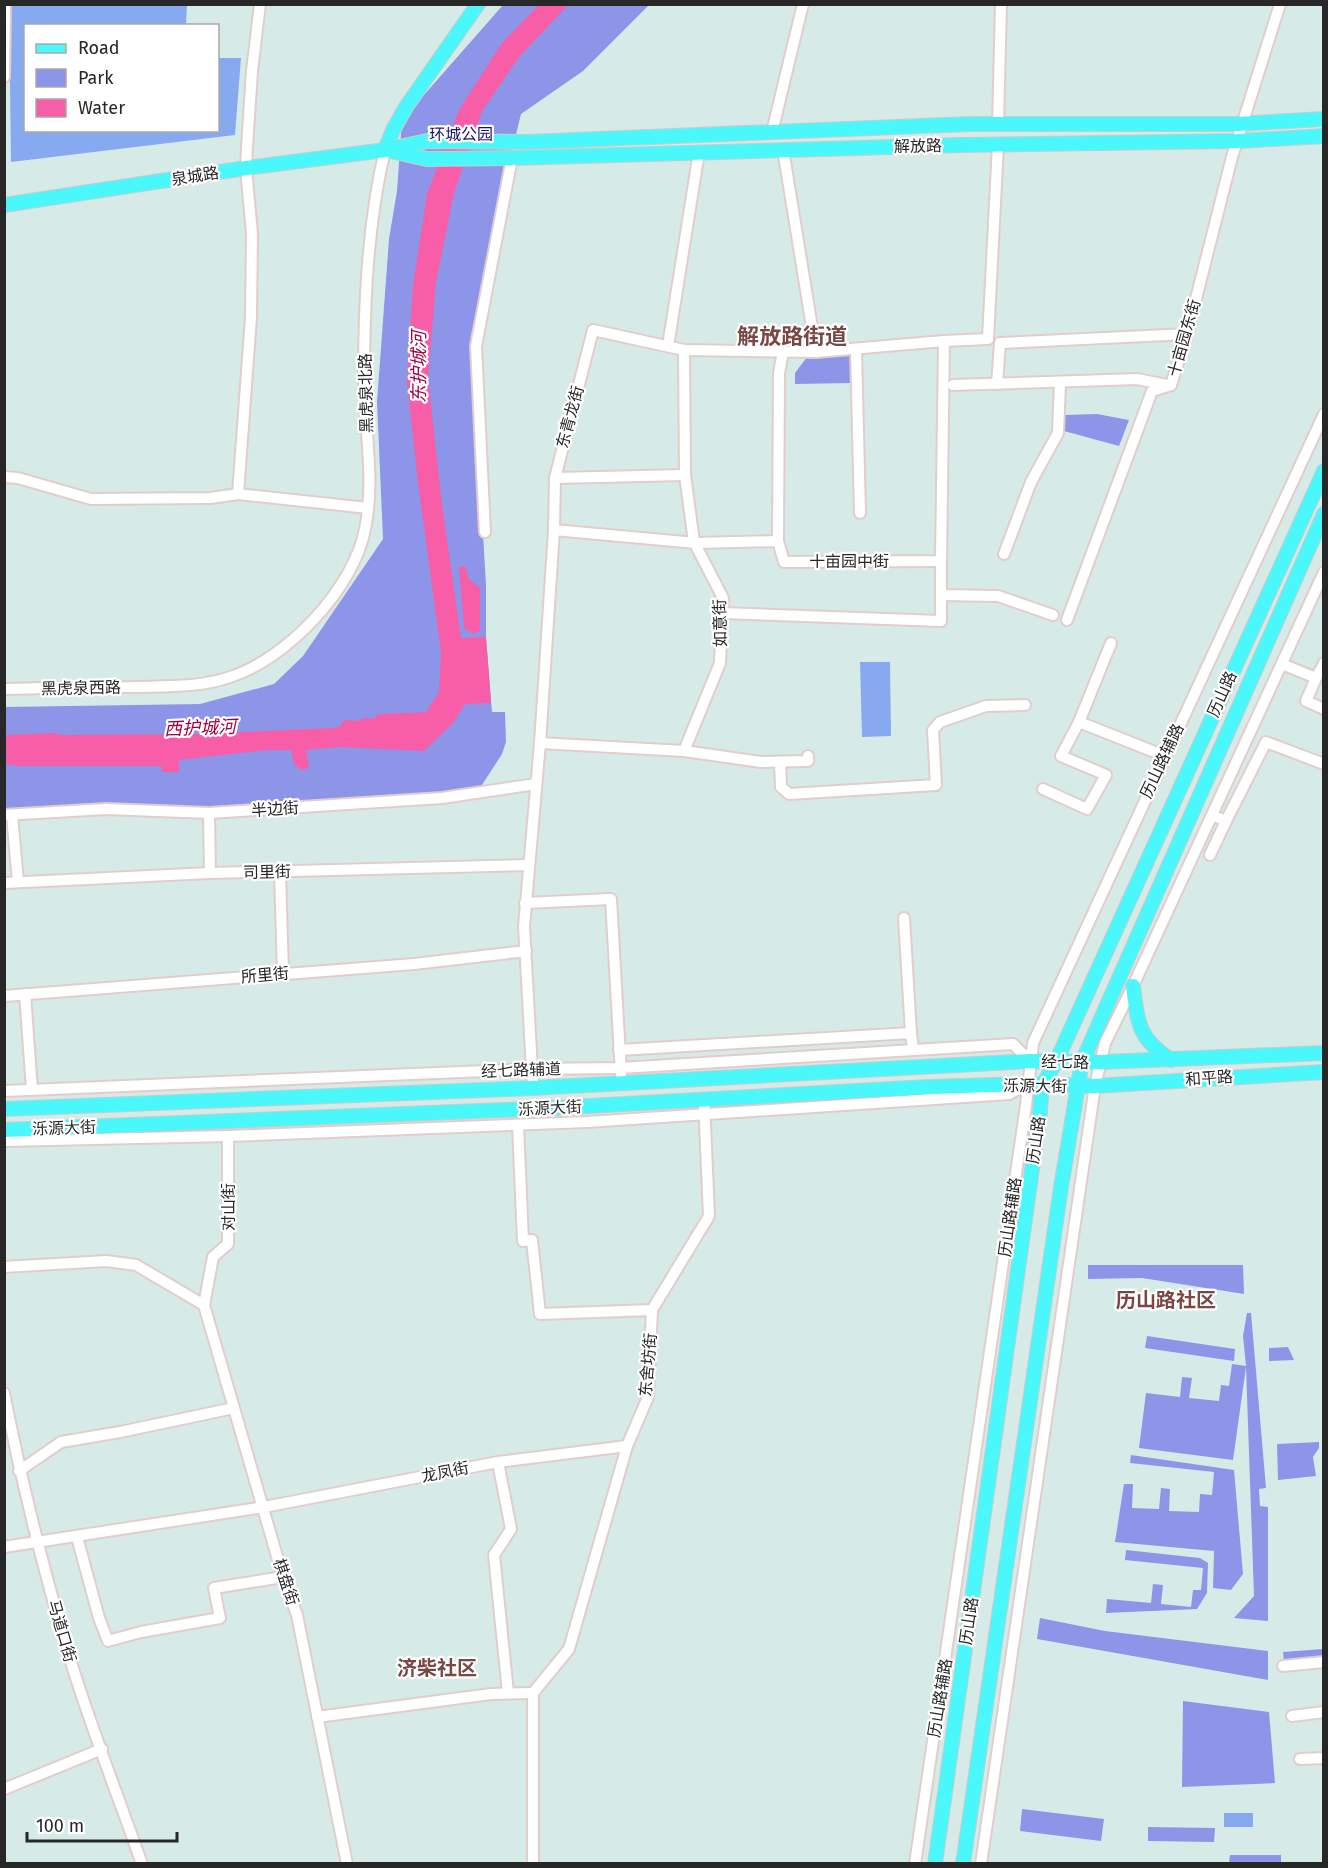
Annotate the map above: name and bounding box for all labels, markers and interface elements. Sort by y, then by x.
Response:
legend [24,24,219,132]
text: Road [78,37,120,59]
text: Park [78,67,114,89]
text: Water [78,97,125,119]
park label: 环城公园 [429,125,493,144]
street label: 解放路 [894,136,942,156]
street label: 泉城路 [170,163,220,189]
street label: 十亩园东街 [1164,297,1204,379]
district label: 解放路街道 [737,323,847,350]
water label: 东护城河 [408,328,430,403]
street label: 黑虎泉北路 [356,353,376,433]
street label: 东青龙街 [553,384,587,450]
street label: 十亩园中街 [809,552,889,571]
street label: 如意街 [710,599,730,647]
street label: 历山路 [1204,668,1240,720]
street label: 黑虎泉西路 [41,678,121,698]
water label: 西护城河 [164,716,239,740]
street label: 历山路辅路 [1136,721,1188,801]
street label: 半边街 [250,798,300,820]
street label: 司里街 [243,862,291,882]
street label: 所里街 [240,963,290,987]
street label: 经七路 [1041,1052,1089,1072]
street label: 经七路辅道 [481,1059,561,1081]
street label: 和平路 [1184,1067,1234,1089]
street label: 泺源大街 [1003,1076,1067,1096]
street label: 泺源大街 [518,1097,582,1119]
street label: 历山路 [1023,1115,1049,1165]
street label: 泺源大街 [32,1117,96,1139]
street label: 历山路辅路 [995,1176,1025,1258]
street label: 对山街 [219,1183,238,1231]
district label: 历山路社区 [1116,1288,1216,1312]
street label: 东舍坊街 [636,1332,660,1398]
street label: 龙凤街 [420,1458,470,1486]
street label: 棋盘街 [270,1556,302,1608]
street label: 历山路 [956,1596,982,1646]
street label: 马道口街 [44,1598,80,1664]
district label: 济柴社区 [397,1656,477,1680]
street label: 历山路辅路 [924,1657,956,1739]
scale bar [27,1805,177,1843]
text: 100 m [36,1815,84,1837]

